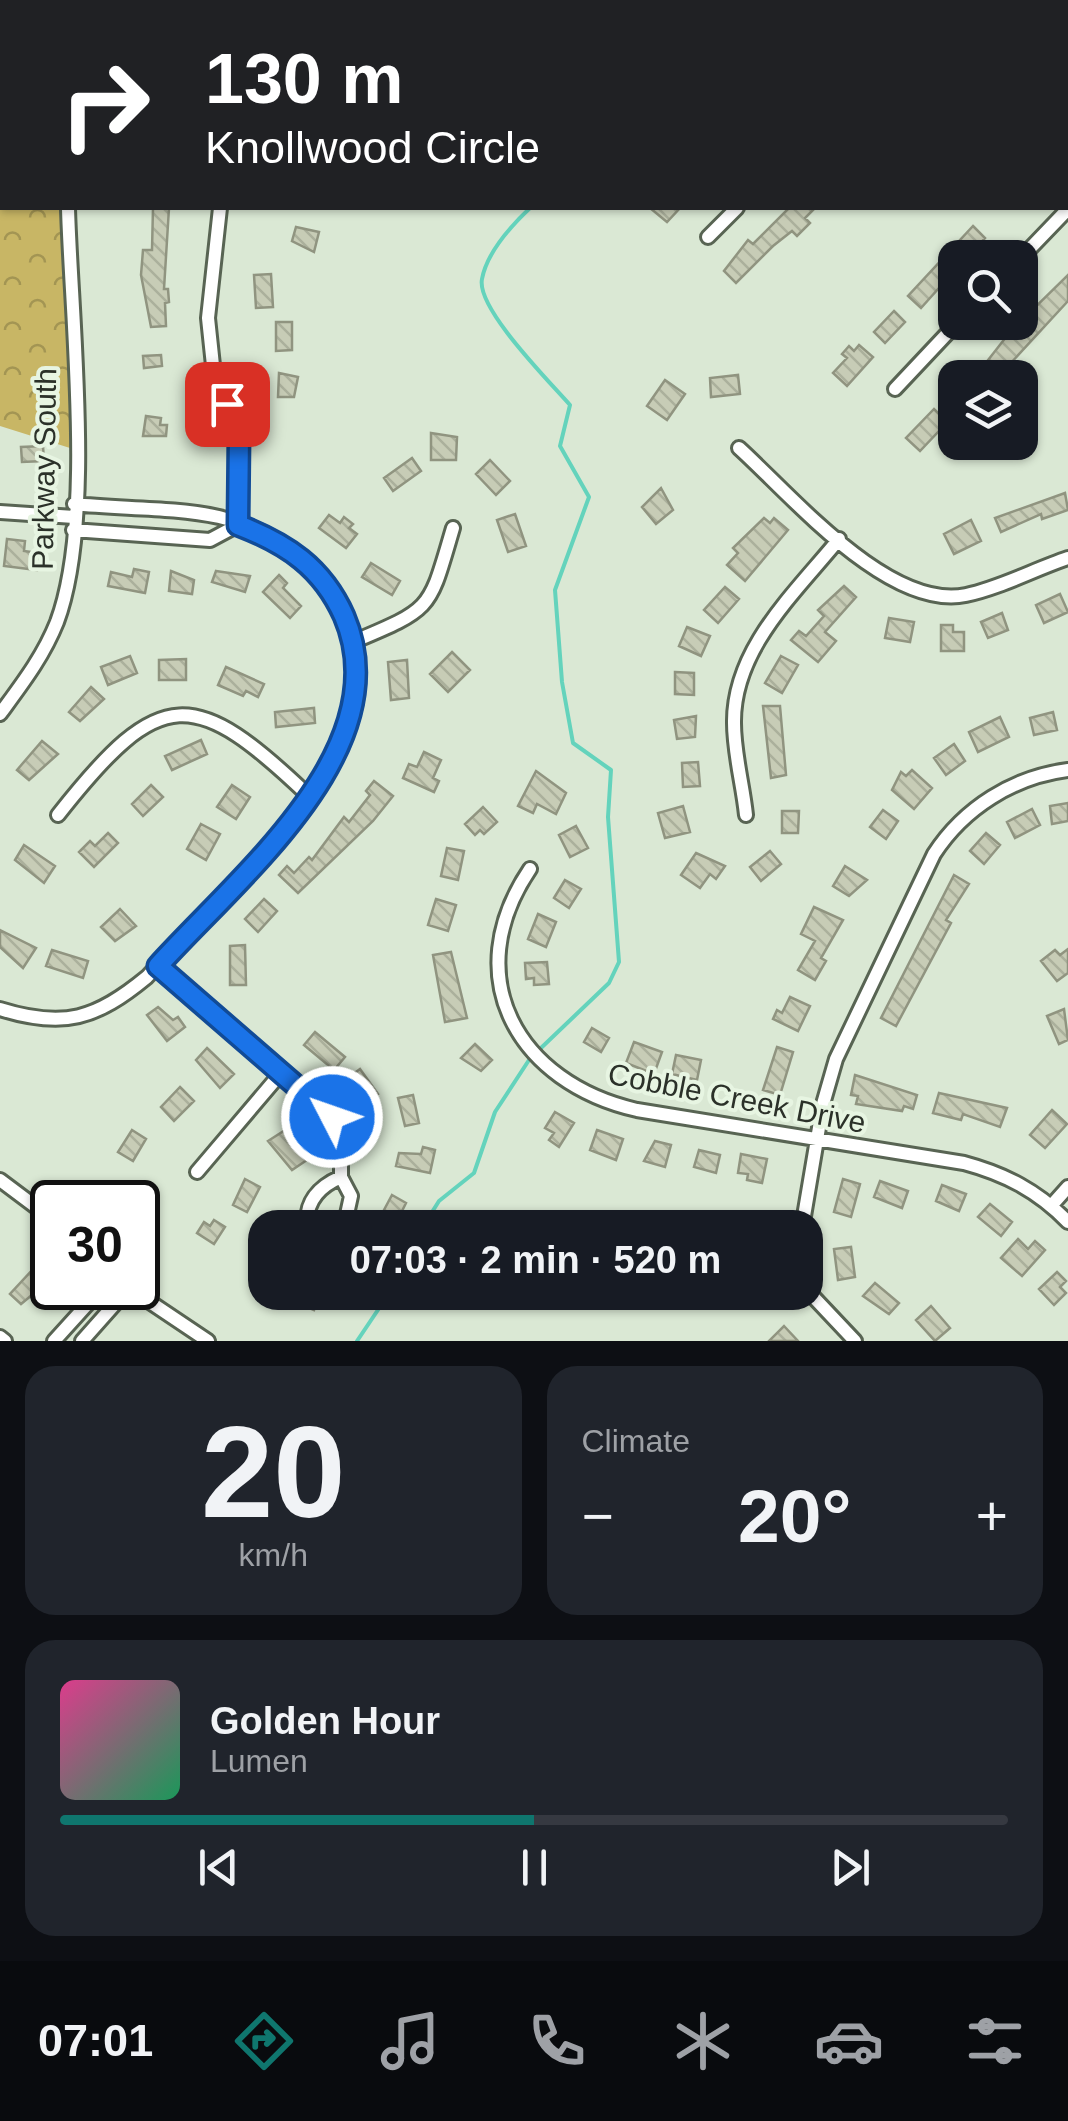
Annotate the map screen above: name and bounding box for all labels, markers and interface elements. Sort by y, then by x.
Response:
icon: right [40,40,170,170]
text: 130 m [205,40,403,118]
text: Knollwood Circle [205,122,540,173]
map controls [938,240,1038,460]
button: search [938,240,1038,340]
button: layers [938,360,1038,460]
pin [185,362,270,447]
street label: Parkway South [26,368,62,570]
icon: arrive [200,377,255,432]
street label: Cobble Creek Drive [605,1057,869,1139]
position arrow [280,1065,384,1169]
speed limit sign: 30 [30,1180,160,1310]
text: 07:03 · 2 min · 520 m [350,1239,721,1281]
text: 20 [201,1399,346,1545]
text: Climate [582,1423,690,1459]
text: 20° [738,1474,851,1558]
text: − [582,1485,614,1547]
text: + [976,1485,1008,1547]
text: km/h [239,1537,308,1573]
text: Golden Hour [210,1700,440,1742]
text: Lumen [210,1743,308,1779]
icon: previous [191,1840,246,1895]
icon: pause [507,1840,562,1895]
icon: next [823,1840,878,1895]
icon: directions [229,2006,299,2076]
icon: music [375,2006,445,2076]
icon: phone [522,2006,592,2076]
icon: climate [668,2006,738,2076]
icon: car [814,2006,884,2076]
icon: filters [960,2006,1030,2076]
text: 07:01 [38,2015,153,2066]

